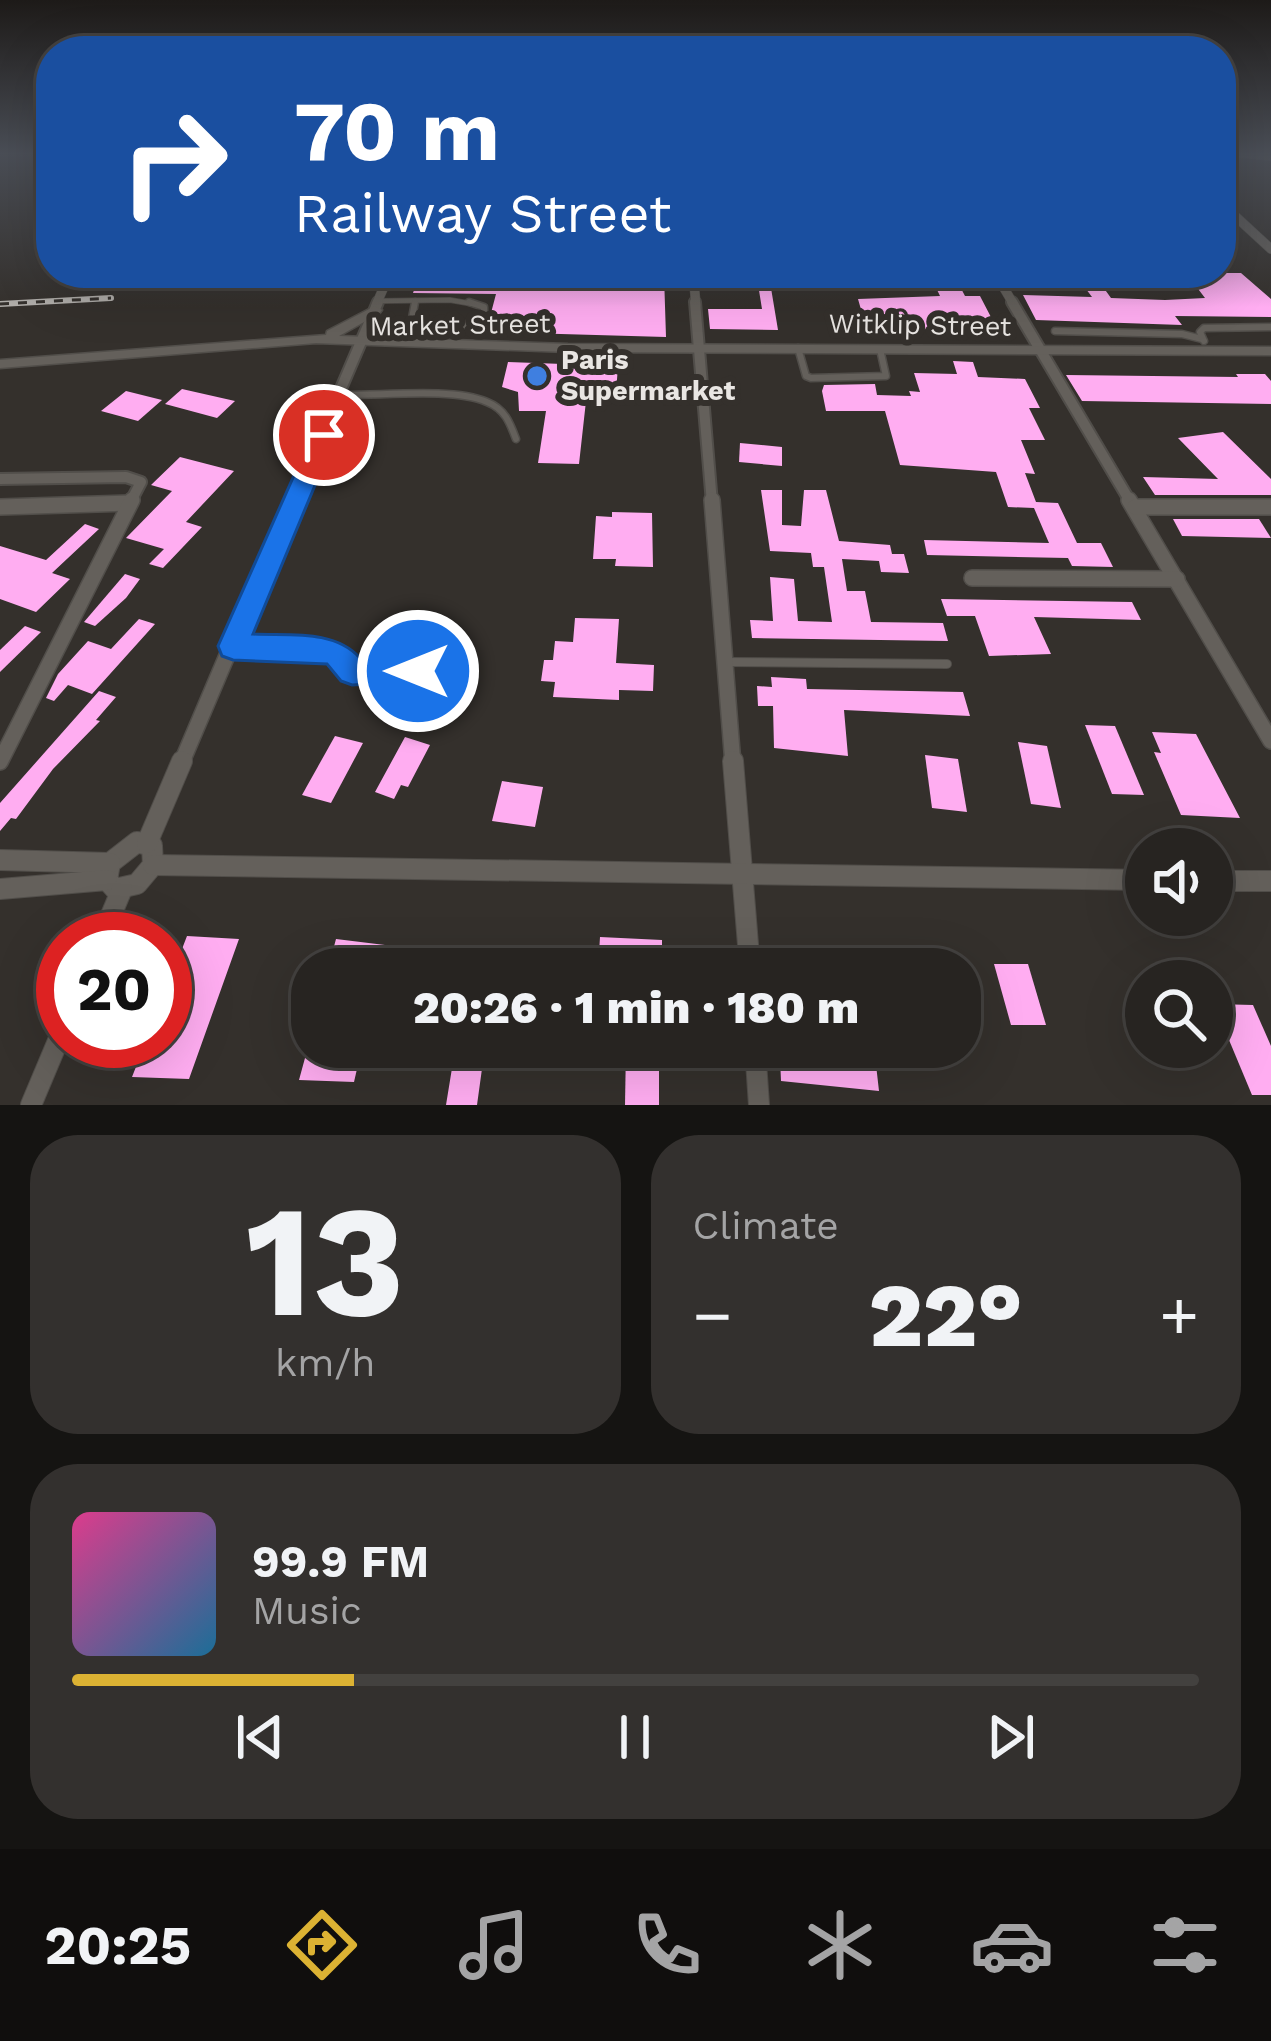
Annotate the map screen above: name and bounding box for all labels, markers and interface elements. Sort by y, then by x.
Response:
text: 70 m [294,82,500,180]
icon: right [96,84,252,240]
text: Railway Street [294,182,671,245]
street label: Market Street [369,307,551,343]
street label: Witklip Street [828,307,1012,343]
place label: Paris Supermarket [561,344,735,407]
marker: Paris Supermarket [524,363,550,389]
pin [273,384,375,486]
icon: arrive [291,402,357,468]
position arrow [355,608,481,734]
map controls [1125,828,1233,1068]
button: sound [1125,828,1233,936]
speed limit sign: 20 [36,912,192,1068]
button: search [1125,960,1233,1068]
text: 20:26 · 1 min · 180 m [413,981,859,1034]
text: 13 [245,1170,405,1353]
text: Climate [693,1203,839,1248]
text: 22° [869,1262,1023,1368]
text: − [693,1277,732,1354]
text: + [1159,1277,1199,1354]
text: km/h [275,1340,375,1385]
text: 99.9 FM [252,1535,429,1588]
text: Music [252,1588,362,1633]
icon: previous [227,1704,293,1770]
icon: pause [602,1704,668,1770]
icon: next [978,1704,1044,1770]
icon: directions [280,1903,364,1987]
icon: music [452,1903,536,1987]
icon: phone [625,1903,709,1987]
icon: climate [798,1903,882,1987]
icon: car [970,1903,1054,1987]
icon: filters [1143,1903,1227,1987]
text: 20:25 [44,1914,191,1977]

